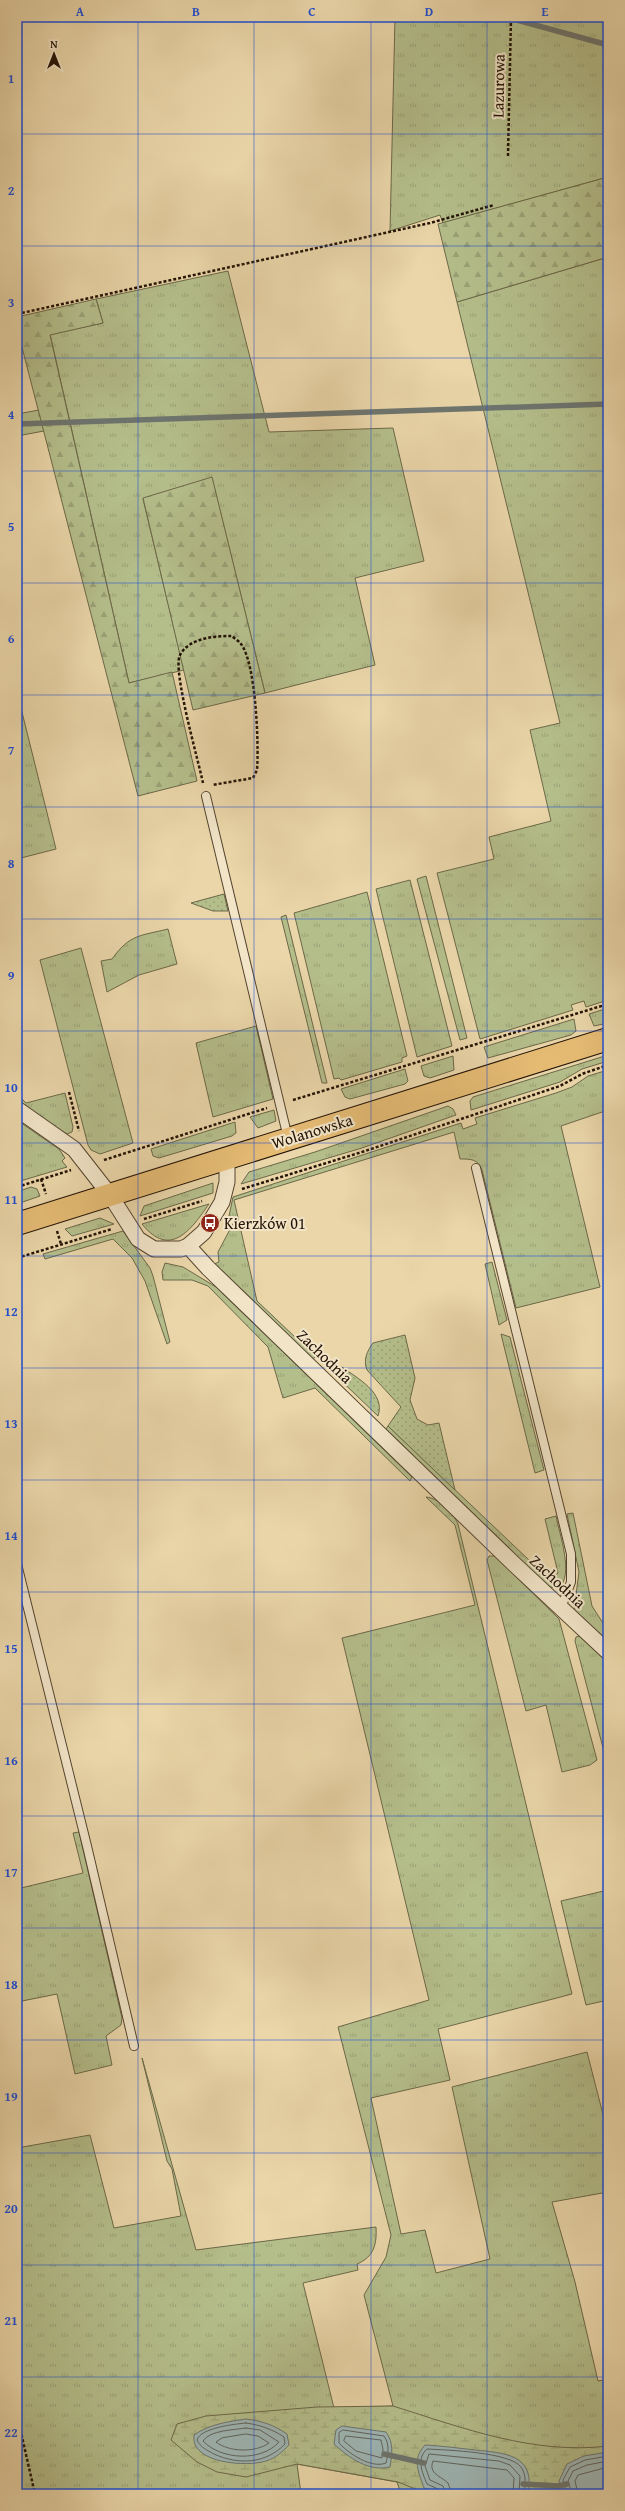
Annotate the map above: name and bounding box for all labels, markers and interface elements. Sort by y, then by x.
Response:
text: A [76,2,85,21]
text: B [192,2,200,21]
text: C [308,2,316,21]
text: D [425,2,433,21]
text: E [542,2,549,21]
north arrow [34,34,74,74]
text: N [50,36,58,52]
street label: Lazurowa [485,53,511,118]
text: 1 [8,69,14,88]
text: 2 [8,181,15,200]
text: 3 [8,293,14,312]
text: 4 [8,405,15,424]
text: 5 [8,517,15,536]
text: 6 [8,629,15,648]
text: 7 [8,741,15,760]
text: 8 [8,854,15,873]
text: 9 [8,966,15,985]
text: 10 [4,1078,18,1097]
street label: Wolanowska [269,1107,356,1155]
text: 11 [4,1190,18,1209]
place label: Kierzków 01 [224,1211,306,1235]
bus stop icon: Kierzków 01 [199,1212,221,1234]
text: 12 [4,1302,18,1321]
street label: Zachodnia [292,1323,359,1389]
text: 13 [4,1414,18,1433]
text: 14 [4,1526,18,1545]
street label: Zachodnia [524,1548,592,1614]
text: 15 [4,1639,18,1658]
text: 16 [4,1751,18,1770]
text: 17 [4,1863,18,1882]
text: 18 [4,1975,18,1994]
text: 19 [4,2087,18,2106]
text: 20 [4,2199,18,2218]
text: 21 [4,2311,18,2330]
text: 22 [4,2423,18,2442]

